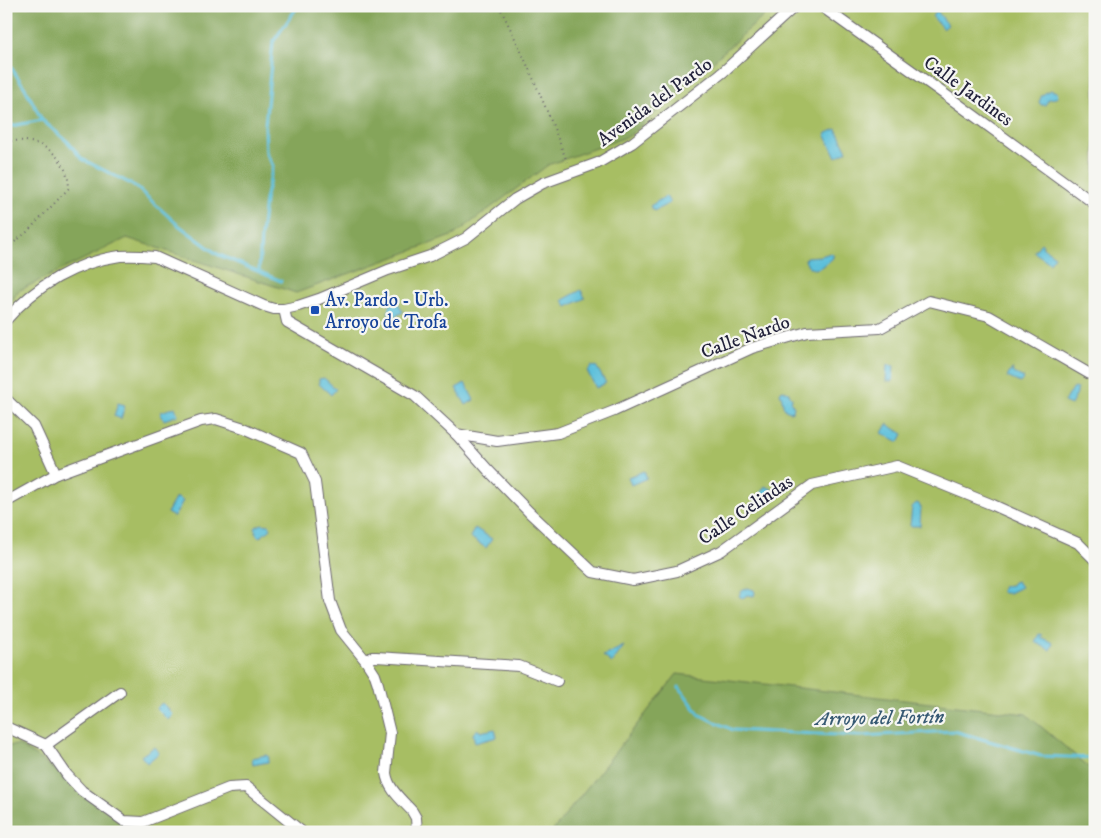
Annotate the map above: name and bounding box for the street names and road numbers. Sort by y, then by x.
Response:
street label: Calle Jardines [919,51,1017,131]
street label: Avenida del Pardo [593,53,717,152]
street label: Calle Nardo [698,311,793,364]
street label: Calle Celindas [694,470,797,550]

